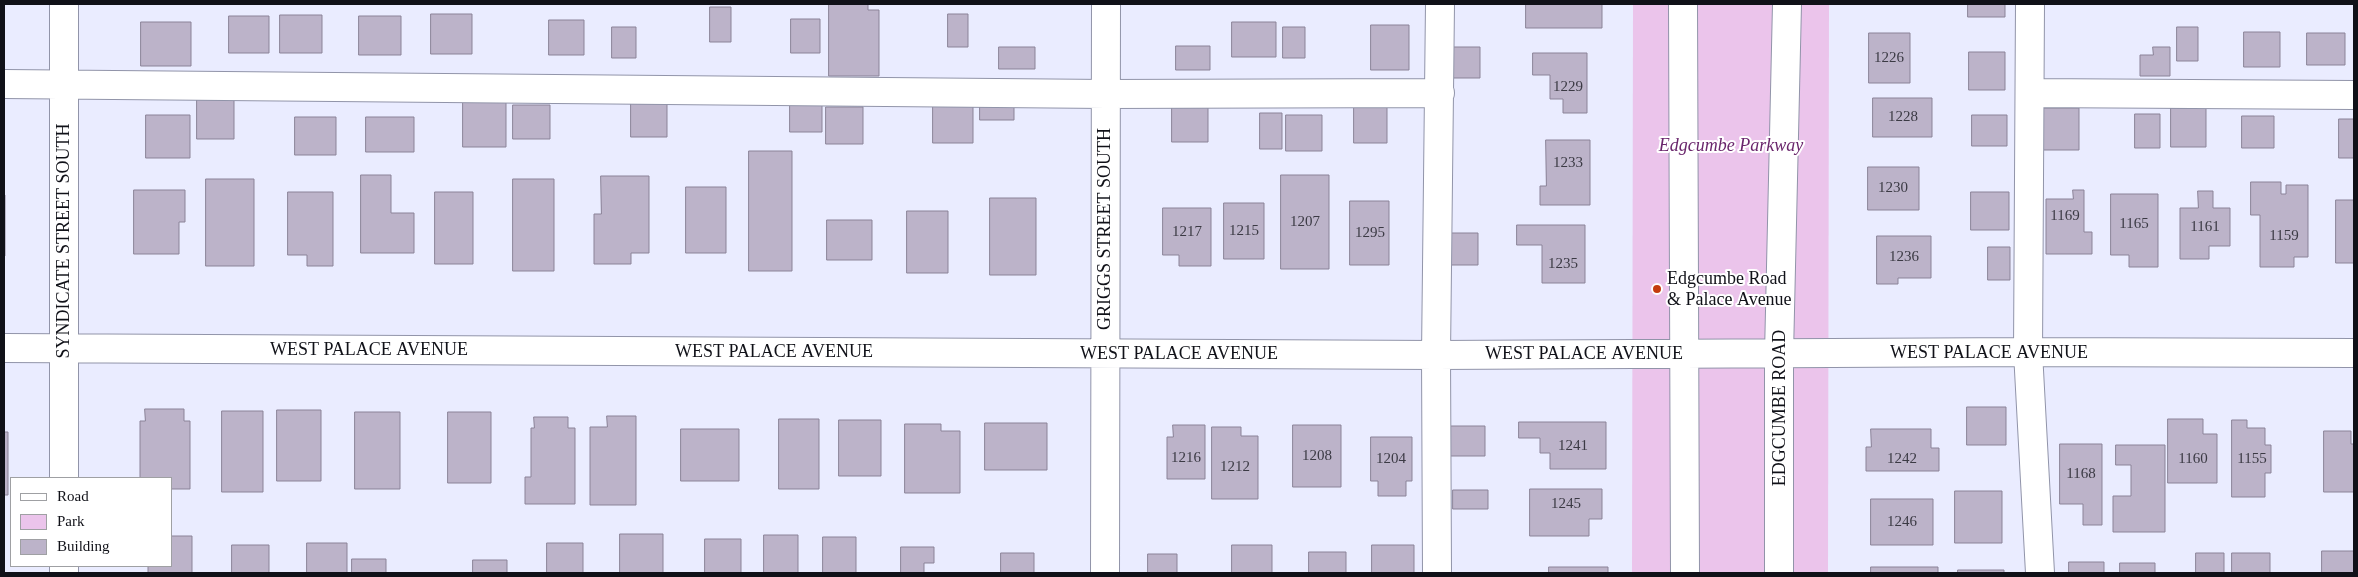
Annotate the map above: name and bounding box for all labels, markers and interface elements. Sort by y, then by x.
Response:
house number: 1226 [1874,49,1904,67]
house number: 1229 [1553,78,1583,96]
house number: 1228 [1888,108,1918,126]
street label: SYNDICATE STREET SOUTH [53,123,75,359]
street label: GRIGGS STREET SOUTH [1094,128,1116,330]
park label: Edgcumbe Parkway [1659,135,1803,157]
house number: 1233 [1553,154,1583,172]
house number: 1230 [1878,179,1908,197]
house number: 1169 [2050,207,2080,225]
house number: 1207 [1290,213,1320,231]
house number: 1165 [2119,215,2149,233]
house number: 1161 [2190,218,2220,236]
house number: 1215 [1229,222,1259,240]
house number: 1217 [1172,223,1202,241]
house number: 1295 [1355,224,1385,242]
house number: 1159 [2269,227,2299,245]
house number: 1236 [1889,248,1919,266]
house number: 1235 [1548,255,1578,273]
place label: Edgcumbe Road & Palace Avenue [1667,268,1792,310]
marker: Edgcumbe Road & Palace Avenue [1651,283,1663,295]
street label: EDGCUMBE ROAD [1769,330,1791,486]
street label: WEST PALACE AVENUE [270,339,468,361]
street label: WEST PALACE AVENUE [675,341,873,363]
street label: WEST PALACE AVENUE [1890,342,2088,364]
street label: WEST PALACE AVENUE [1080,343,1278,365]
street label: WEST PALACE AVENUE [1485,343,1683,365]
house number: 1241 [1558,437,1588,455]
house number: 1208 [1302,447,1332,465]
house number: 1216 [1171,449,1201,467]
house number: 1204 [1376,450,1406,468]
house number: 1242 [1887,450,1917,468]
house number: 1160 [2178,450,2208,468]
house number: 1155 [2237,450,2267,468]
house number: 1212 [1220,458,1250,476]
house number: 1168 [2066,465,2096,483]
legend [10,477,172,567]
text: Road [57,488,89,504]
house number: 1245 [1551,495,1581,513]
text: Park [57,513,85,529]
house number: 1246 [1887,513,1917,531]
text: Building [57,538,110,554]

